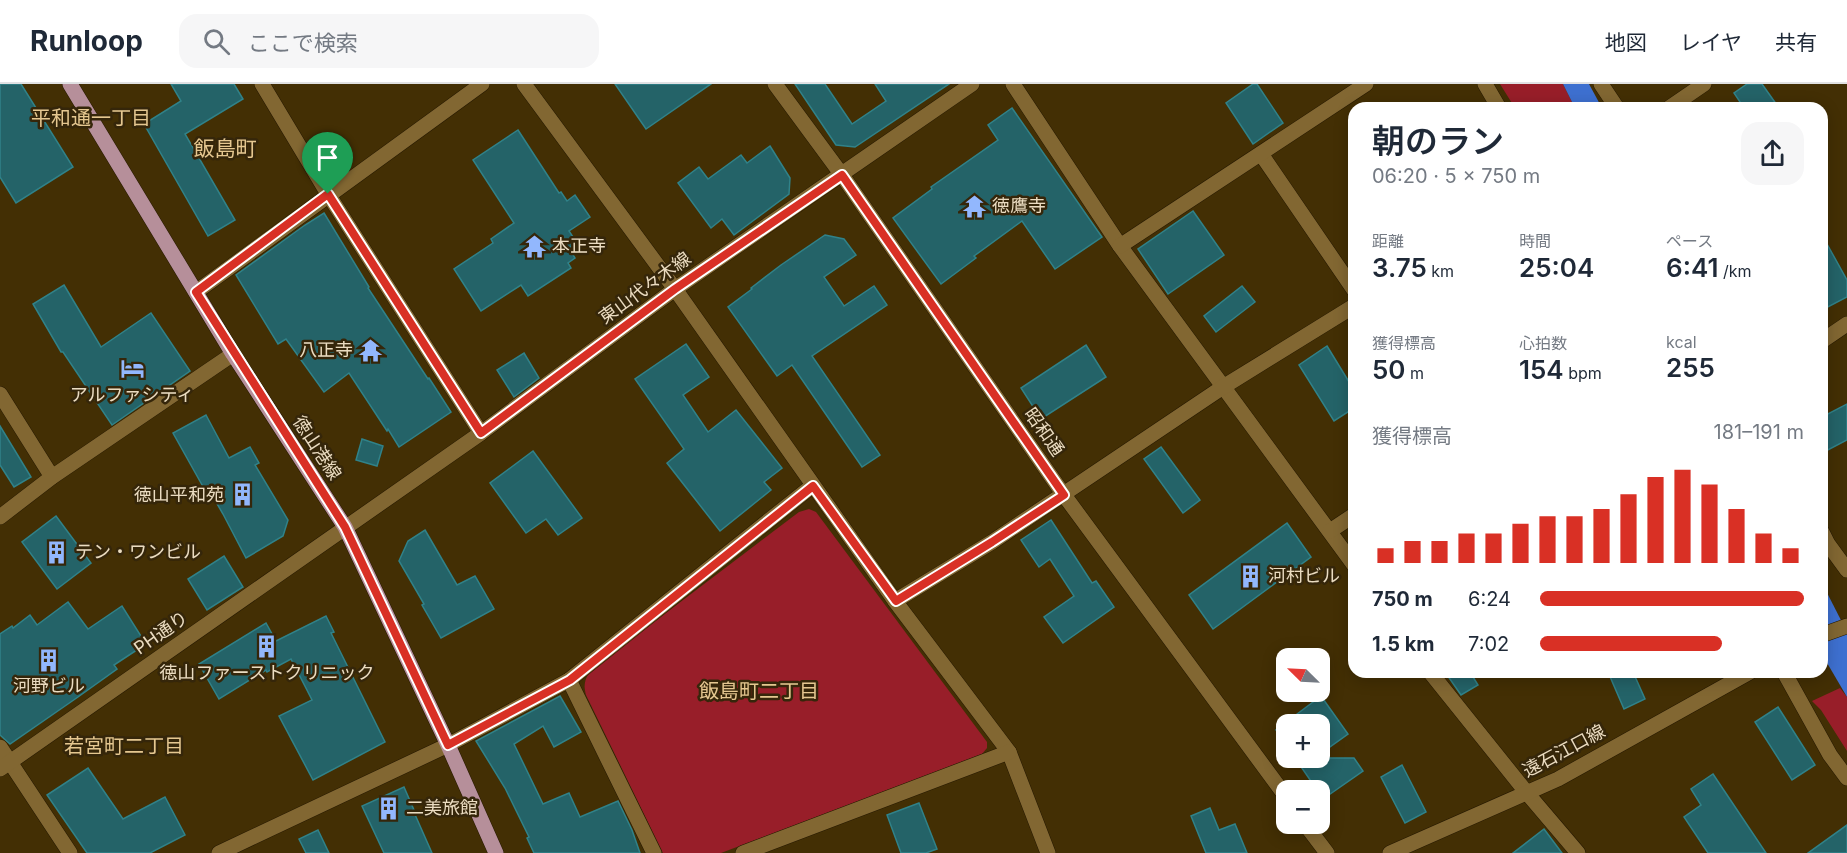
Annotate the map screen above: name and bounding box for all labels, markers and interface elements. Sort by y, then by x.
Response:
search box [179,14,599,68]
text: Runloop [30,24,143,58]
icon: search [200,25,233,58]
text: ここで検索 [248,30,358,56]
text: 地図 [1605,30,1647,55]
text: レイヤ [1680,30,1742,55]
text: 共有 [1775,30,1817,55]
district label: 平和通一丁目 [31,106,151,130]
text: 朝のラン [1372,121,1504,161]
button: share [1741,122,1804,185]
pin [302,132,353,194]
district label: 飯島町 [194,136,257,161]
icon: arrive [311,141,344,174]
text: 06:20 · 5 × 750 m [1372,164,1540,188]
temple icon: 徳鷹寺 [961,193,987,219]
place label: 徳鷹寺 [992,195,1046,216]
text: 距離 [1372,231,1404,251]
text: 時間 [1519,231,1551,251]
text: ペース [1666,231,1713,251]
temple icon: 本正寺 [521,233,547,259]
place label: 本正寺 [552,235,606,256]
street label: 東山代々木線 [595,247,695,328]
text: 3.75 [1372,252,1427,283]
text: 25:04 [1519,252,1594,283]
text: 6:41 [1666,252,1718,283]
text: km [1427,261,1454,281]
text: /km [1718,261,1751,281]
text: kcal [1666,332,1697,352]
text: 獲得標高 [1372,333,1436,353]
text: 心拍数 [1519,333,1567,353]
temple icon: 八正寺 [358,337,384,363]
place label: 八正寺 [299,339,353,360]
text: 255 [1666,352,1715,383]
text: 50 [1372,354,1406,385]
text: 154 [1519,354,1564,385]
hotel icon: アルファシティ [119,356,145,382]
text: m [1406,363,1424,383]
text: bpm [1564,363,1602,383]
place label: アルファシティ [70,384,194,405]
street label: 昭和通 [1020,404,1068,460]
street label: 徳山港線 [289,412,346,484]
text: 181–191 m [1714,420,1804,444]
text: 獲得標高 [1372,424,1452,448]
building icon: 徳山平和苑 [229,482,255,508]
place label: 徳山平和苑 [134,484,224,505]
building icon: テン・ワンビル [44,539,70,565]
place label: テン・ワンビル [75,541,201,562]
building icon: 河村ビル [1237,563,1263,589]
place label: 河村ビル [1268,565,1340,586]
text: 750 m [1372,587,1433,611]
text: 6:24 [1468,587,1511,611]
street label: PH通り [130,607,192,659]
text: 1.5 km [1372,632,1435,656]
text: 7:02 [1468,632,1509,656]
building icon: 徳山ファーストクリニック [254,634,280,660]
building icon: 河野ビル [36,647,62,673]
north arrow [1276,648,1330,702]
map controls [1276,648,1330,834]
place label: 徳山ファーストクリニック [159,662,375,683]
place label: 河野ビル [13,675,85,696]
district label: 飯島町二丁目 [699,679,819,703]
button: + [1276,714,1330,768]
street label: 遠石江口線 [1519,720,1608,781]
district label: 若宮町二丁目 [64,734,184,758]
button: − [1276,780,1330,834]
building icon: 二美旅館 [375,795,401,821]
place label: 二美旅館 [406,797,478,818]

